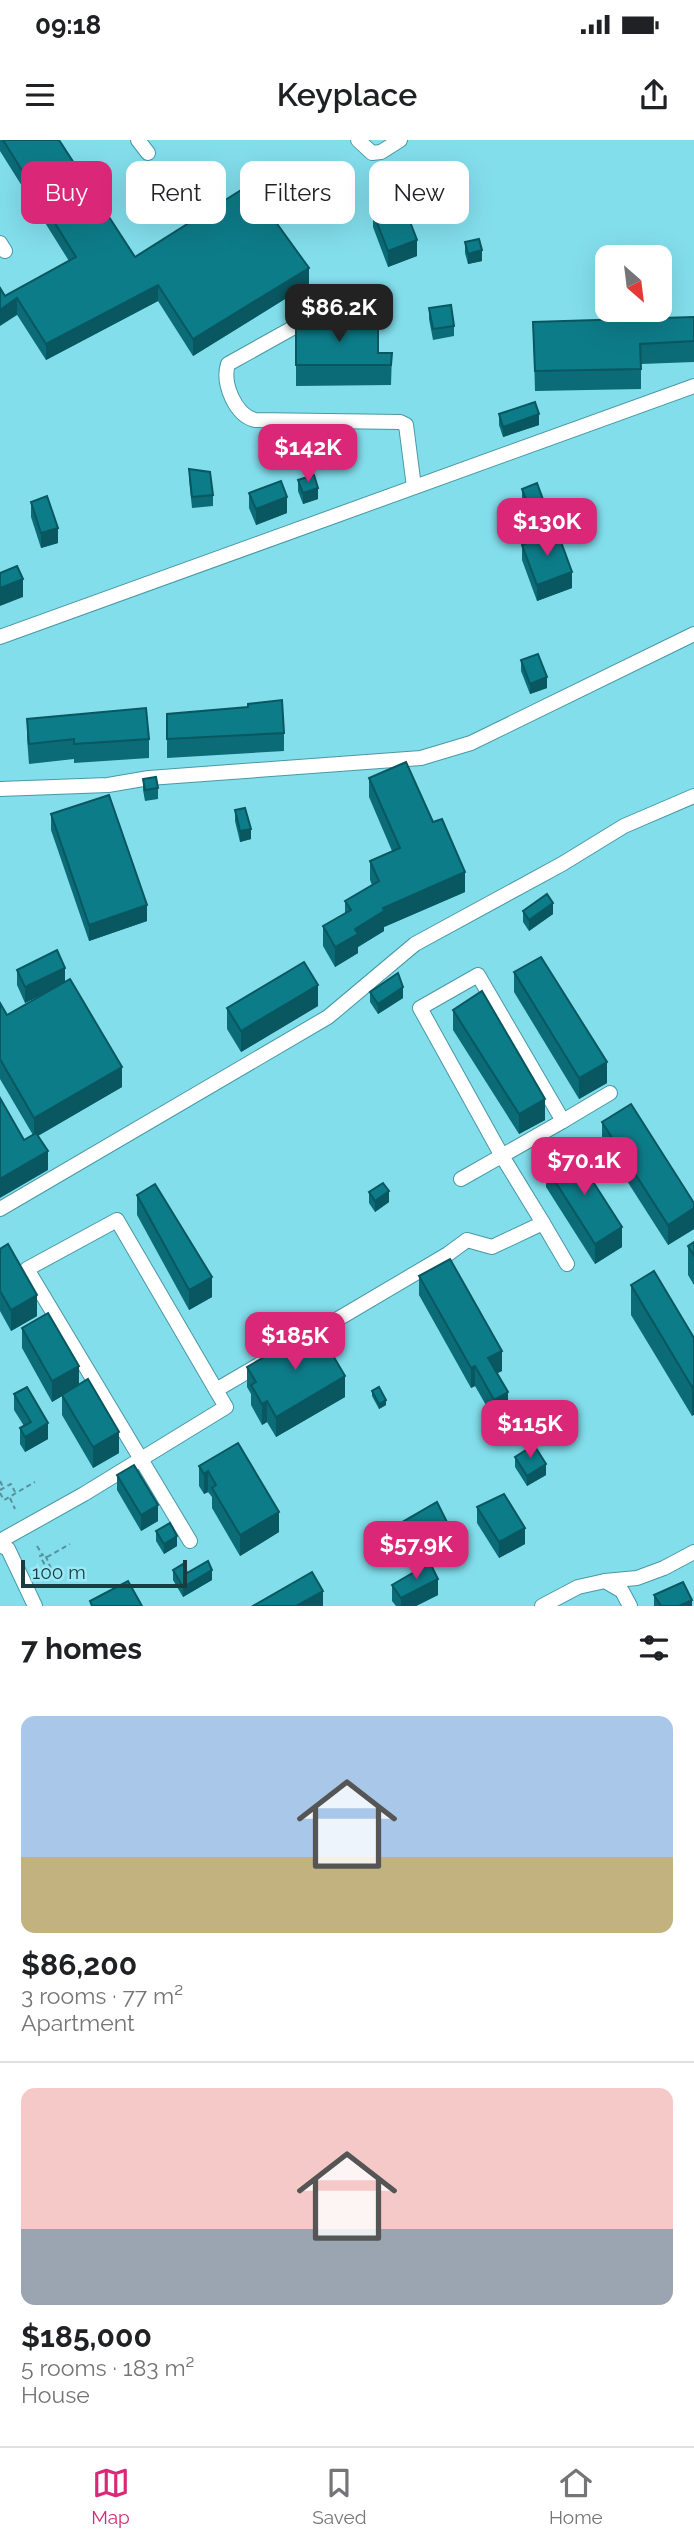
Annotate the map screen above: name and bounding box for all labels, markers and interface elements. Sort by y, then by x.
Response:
text: 09:18 [35,10,101,40]
icon: menu [21,76,59,114]
text: Keyplace [277,76,417,113]
icon: share [635,76,673,114]
chip: Buy [21,161,112,224]
chip: Rent [126,161,226,224]
chip: Filters [240,161,355,224]
chip: New [369,161,469,224]
north arrow [595,245,672,322]
map controls [595,245,672,322]
pin: $86.2K [282,284,396,344]
text: $86.2K [301,293,377,320]
pin: $142K [259,424,357,484]
text: $142K [274,433,342,460]
pin: $130K [498,498,596,558]
text: $130K [513,507,581,534]
pin: $70.1K [527,1138,641,1197]
text: $70.1K [547,1146,621,1173]
pin: $185K [246,1312,344,1372]
text: $185K [261,1321,329,1348]
pin: $115K [481,1400,579,1460]
text: $115K [497,1409,563,1436]
pin: $57.9K [359,1522,473,1581]
text: $57.9K [379,1530,453,1557]
scale bar [21,1557,187,1589]
text: 100 m [32,1561,86,1583]
icon: filters [635,1629,673,1667]
text: 7 homes [21,1631,142,1666]
icon: home [284,1761,410,1887]
text: $86,200 [21,1947,137,1982]
text: 3 rooms · 77 m² [21,1982,183,2009]
text: Apartment [21,2009,135,2036]
icon: home [284,2133,410,2259]
text: $185,000 [21,2319,152,2354]
text: 5 rooms · 183 m² [21,2354,195,2381]
text: House [21,2381,90,2408]
tab: Map [91,2464,130,2528]
tab: Saved [312,2464,367,2528]
tab: Home [549,2464,603,2528]

